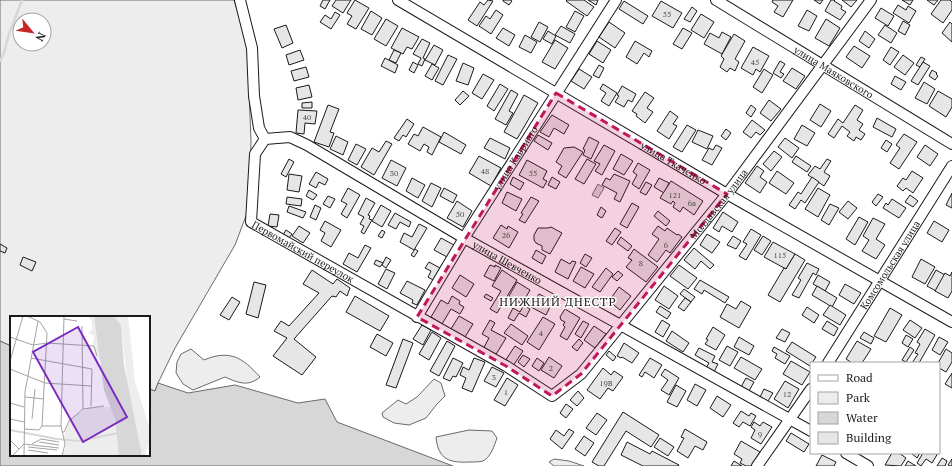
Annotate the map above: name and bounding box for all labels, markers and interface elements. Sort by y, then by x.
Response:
house number: 55 [663,9,671,19]
north arrow [12,12,52,52]
text: N [32,30,49,44]
street label: улица Маяковского [791,43,876,102]
house number: 45 [751,57,759,67]
house number: 40 [303,112,311,122]
street label: улица Кавриаго [490,123,541,193]
street label: улица Ткаченко [637,138,709,188]
house number: 48 [481,166,489,176]
street label: Молдавская улица [687,166,750,242]
house number: 30 [390,168,398,178]
house number: 55 [529,168,537,178]
house number: 121 [669,190,681,200]
house number: 6а [688,198,696,208]
house number: 50 [456,209,464,219]
street label: Первомайский переулок [250,218,357,286]
street label: Комсомольская улица [857,218,923,312]
house number: 26 [502,230,511,240]
street label: улица Шевченко [469,238,544,287]
house number: 6 [664,240,669,250]
house number: 115 [774,250,786,260]
house number: 8 [639,258,643,268]
district label: НИЖНИЙ ДНЕСТР [499,294,617,309]
inset map [10,316,150,456]
house number: 4 [539,328,544,338]
legend [810,362,940,454]
house number: 2 [549,363,553,373]
text: Road [846,370,873,385]
house number: 3 [492,372,496,382]
house number: 19В [599,378,613,388]
house number: 1 [504,387,508,397]
house number: 12 [783,389,791,399]
text: Park [846,390,871,405]
text: Water [846,410,878,425]
house number: 9 [758,429,762,439]
text: Building [846,430,892,445]

